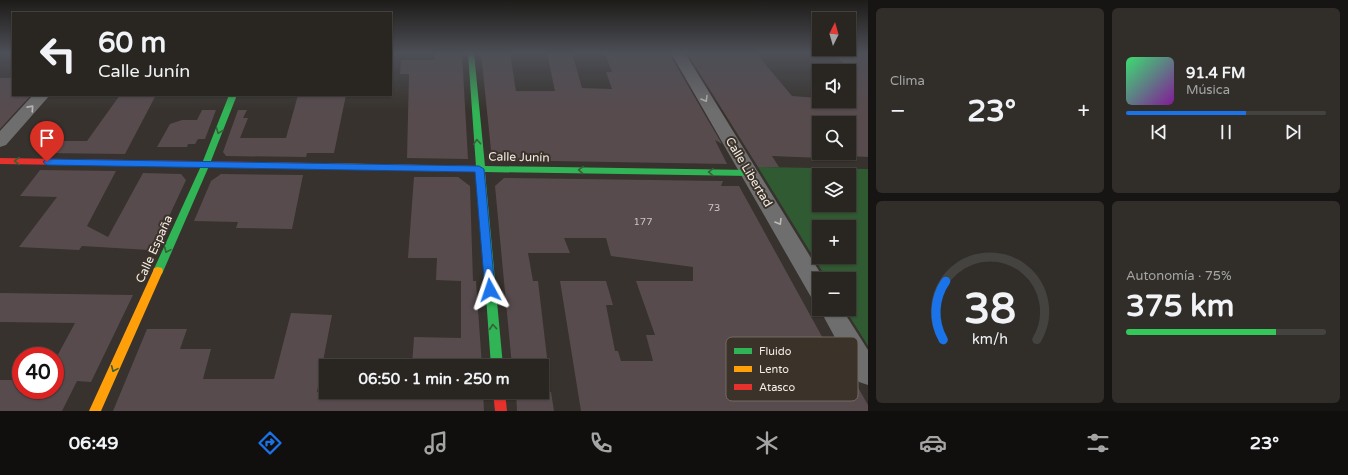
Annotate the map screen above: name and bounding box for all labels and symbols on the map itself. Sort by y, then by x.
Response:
north arrow [812,12,856,56]
one-way arrow [701,95,708,102]
one-way arrow [26,105,33,113]
pin [30,121,64,162]
one-way arrow [215,128,223,135]
street label: Calle Libertad [723,135,775,209]
one-way arrow [473,139,482,145]
street label: Calle Junín [488,149,550,165]
one-way arrow [14,157,20,166]
one-way arrow [578,166,584,174]
one-way arrow [708,168,714,176]
house number: 73 [708,202,720,214]
street label: Calle España [133,213,175,285]
house number: 177 [634,216,652,228]
one-way arrow [774,218,781,225]
one-way arrow [164,246,172,254]
position arrow [469,269,511,311]
one-way arrow [489,324,498,330]
legend [726,337,858,401]
text: Fluido [759,345,792,358]
speed limit sign: 40 [12,347,64,399]
text: Lento [759,363,789,376]
one-way arrow [110,365,118,372]
text: Atasco [759,381,795,394]

